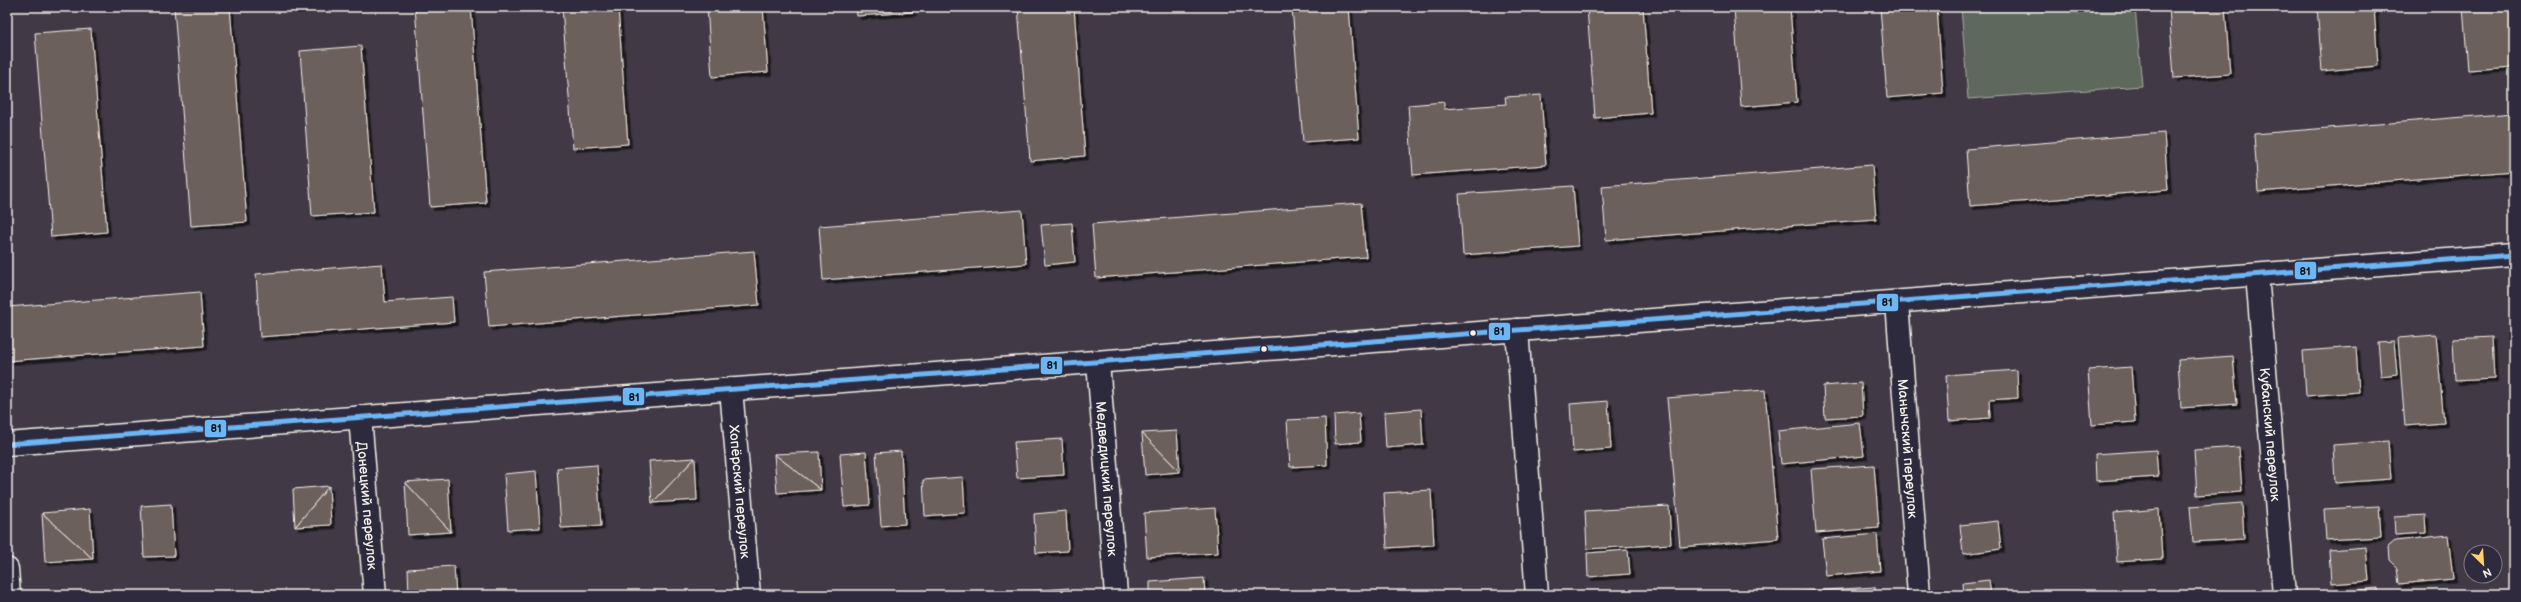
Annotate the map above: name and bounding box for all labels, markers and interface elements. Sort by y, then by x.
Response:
line badge: 81 [2294,261,2317,280]
text: 81 [2299,265,2311,278]
line badge: 81 [1876,293,1899,312]
text: 81 [1881,296,1893,309]
line badge: 81 [1488,322,1511,341]
text: 81 [1493,325,1505,338]
unlabelled marker [1468,328,1478,338]
unlabelled marker [1259,344,1269,354]
line badge: 81 [1040,356,1063,375]
text: 81 [1046,359,1058,372]
street label: Кубанский переулок [2256,367,2285,503]
street label: Манычский переулок [1894,378,1922,520]
line badge: 81 [622,387,645,406]
text: 81 [628,391,640,404]
street label: Медведицкий переулок [1093,400,1122,557]
line badge: 81 [204,419,227,438]
text: 81 [210,422,222,435]
street label: Хопёрский переулок [726,424,754,560]
street label: Донецкий переулок [354,441,381,571]
north arrow [2463,544,2503,584]
text: N [2481,565,2494,580]

